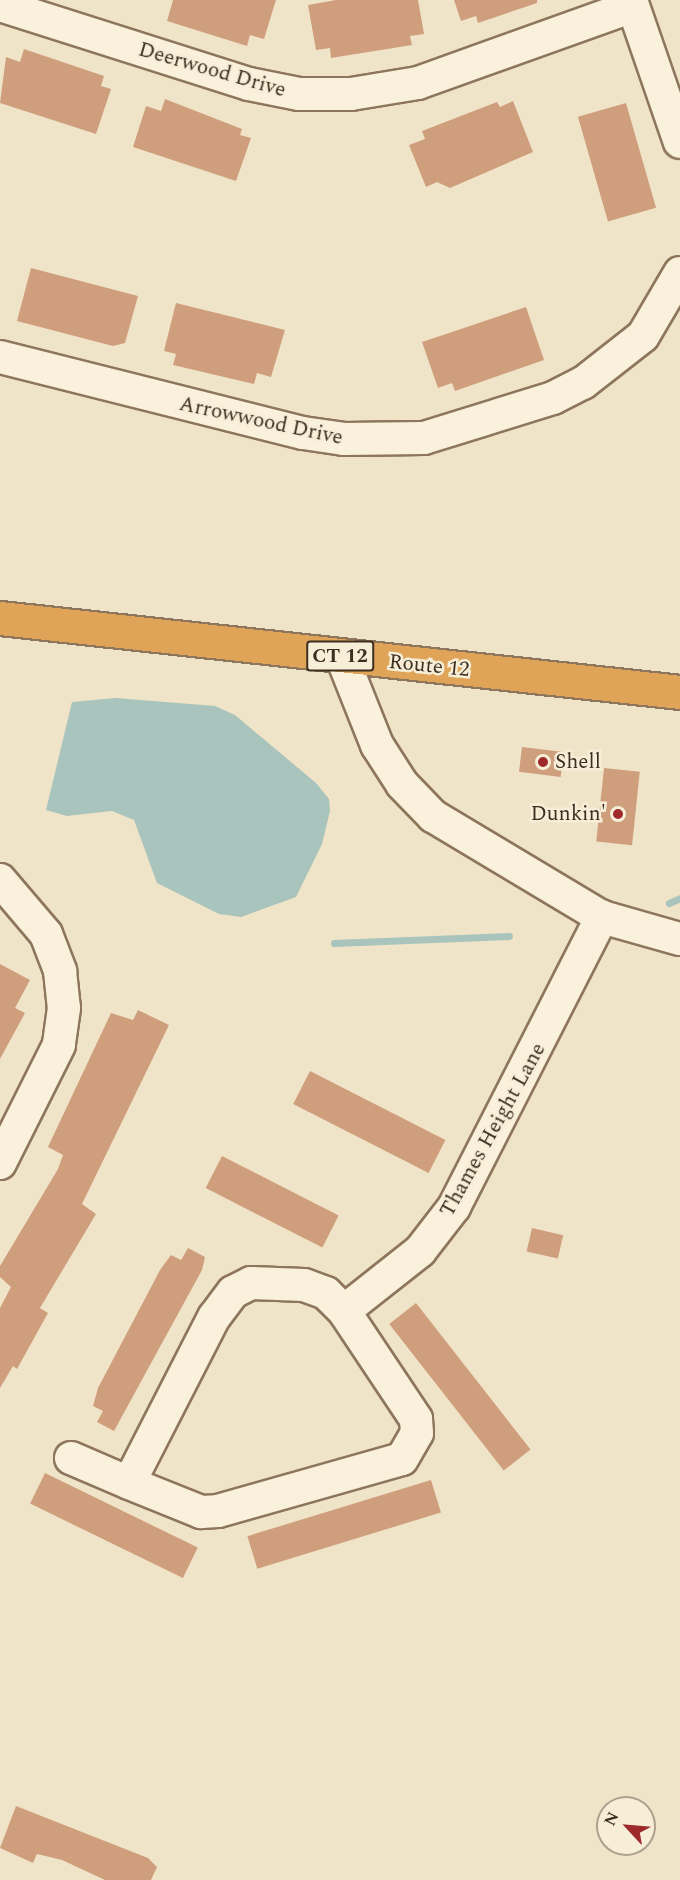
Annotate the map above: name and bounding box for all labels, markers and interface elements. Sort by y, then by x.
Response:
street label: Deerwood Drive [135,37,289,103]
street label: Arrowwood Drive [177,391,345,451]
road number: CT 12 [306,639,374,673]
street label: Route 12 [387,649,471,683]
place label: Shell [555,749,601,775]
marker: Shell [536,755,550,769]
place label: Dunkin' [530,801,606,827]
marker: Dunkin' [611,807,625,821]
street label: Thames Height Lane [435,1039,551,1221]
north arrow [596,1796,656,1856]
text: N [598,1808,625,1830]

